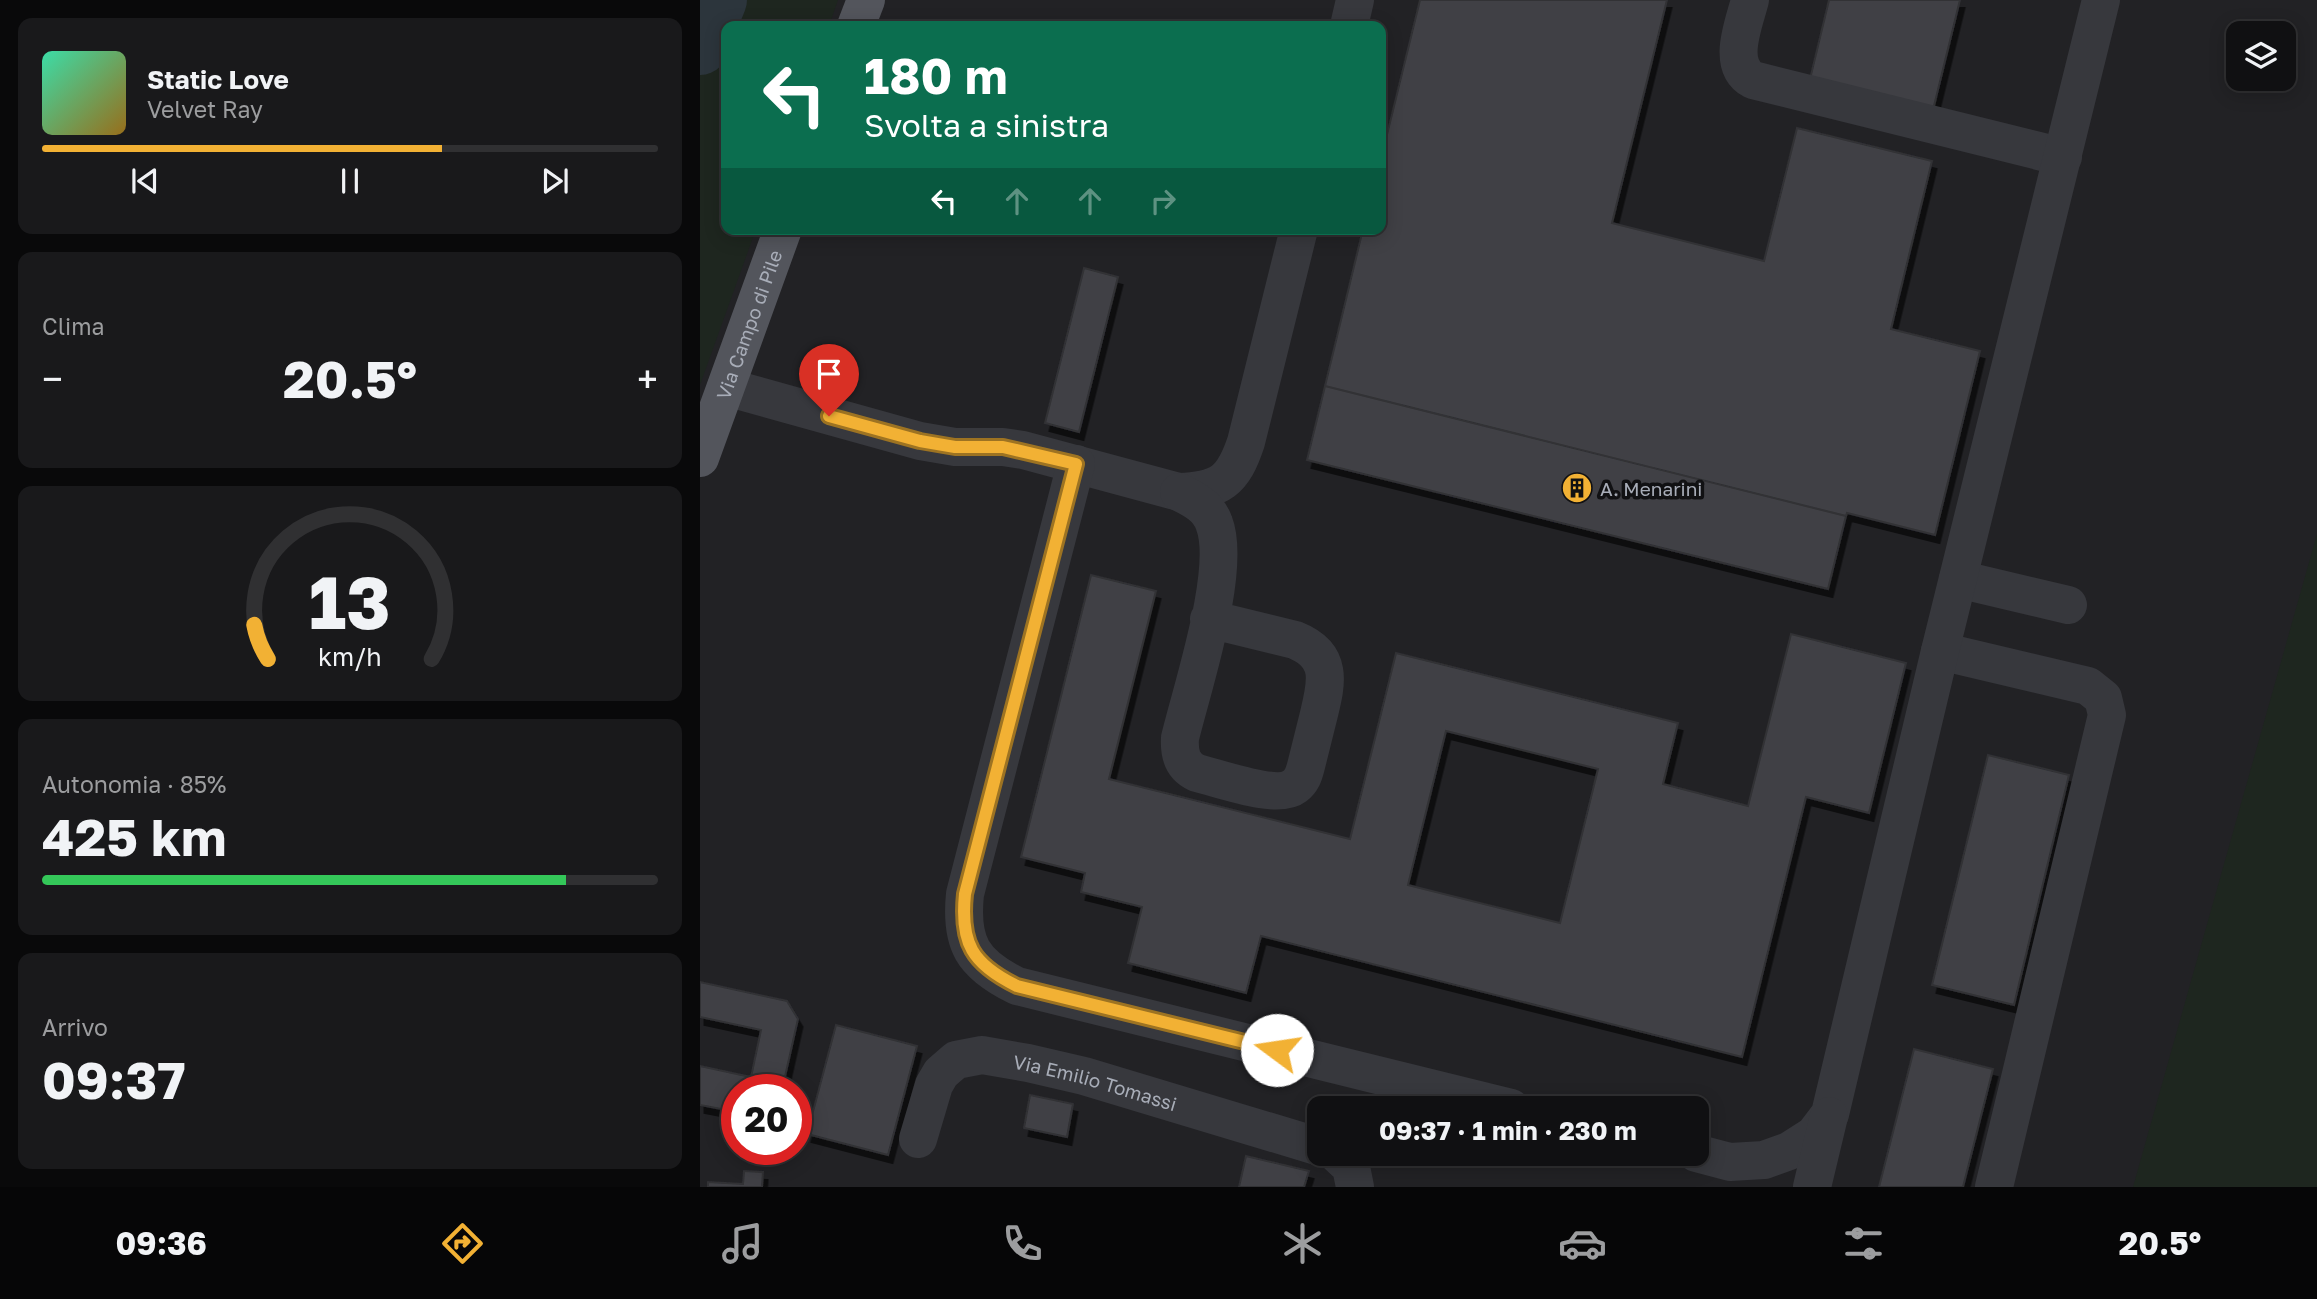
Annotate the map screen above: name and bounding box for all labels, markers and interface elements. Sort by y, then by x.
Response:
map controls [2226,21,2296,91]
button: layers [2226,21,2296,91]
text: 180 m [864,46,1008,105]
icon: left [749,49,840,140]
text: Static Love [147,64,289,95]
text: Velvet Ray [147,95,263,123]
text: Svolta a sinistra [864,106,1109,144]
icon: previous [126,162,164,200]
icon: pause [331,162,369,200]
icon: next [536,162,574,200]
icon: left [925,182,963,220]
icon: ahead [998,182,1036,220]
icon: ahead [1071,182,1109,220]
icon: right [1144,182,1182,220]
street label: Via Campo di Pile [711,246,786,403]
text: Clima [42,312,105,340]
pin [799,344,859,416]
text: 20.5° [283,347,417,409]
icon: arrive [810,355,848,393]
text: − [42,356,63,401]
text: + [637,356,658,401]
building icon: A. Menarini [1560,471,1594,505]
place label: A. Menarini [1600,477,1702,500]
text: 13 [309,559,391,646]
text: km/h [318,641,382,672]
text: Autonomia · 85% [42,770,226,798]
text: 425 km [42,805,227,867]
text: Arrivo [42,1013,108,1041]
position arrow [1240,1013,1314,1087]
text: 09:37 [42,1048,186,1110]
street label: Via Emilio Tomassi [1012,1049,1180,1115]
speed limit sign: 20 [721,1074,812,1165]
text: 09:37 · 1 min · 230 m [1379,1115,1637,1146]
icon: directions [438,1219,487,1268]
icon: music [718,1219,767,1268]
icon: phone [998,1219,1047,1268]
icon: climate [1278,1219,1327,1268]
icon: car [1558,1219,1607,1268]
icon: filters [1839,1219,1888,1268]
text: 09:36 [116,1224,207,1262]
text: 20.5° [2119,1224,2201,1262]

